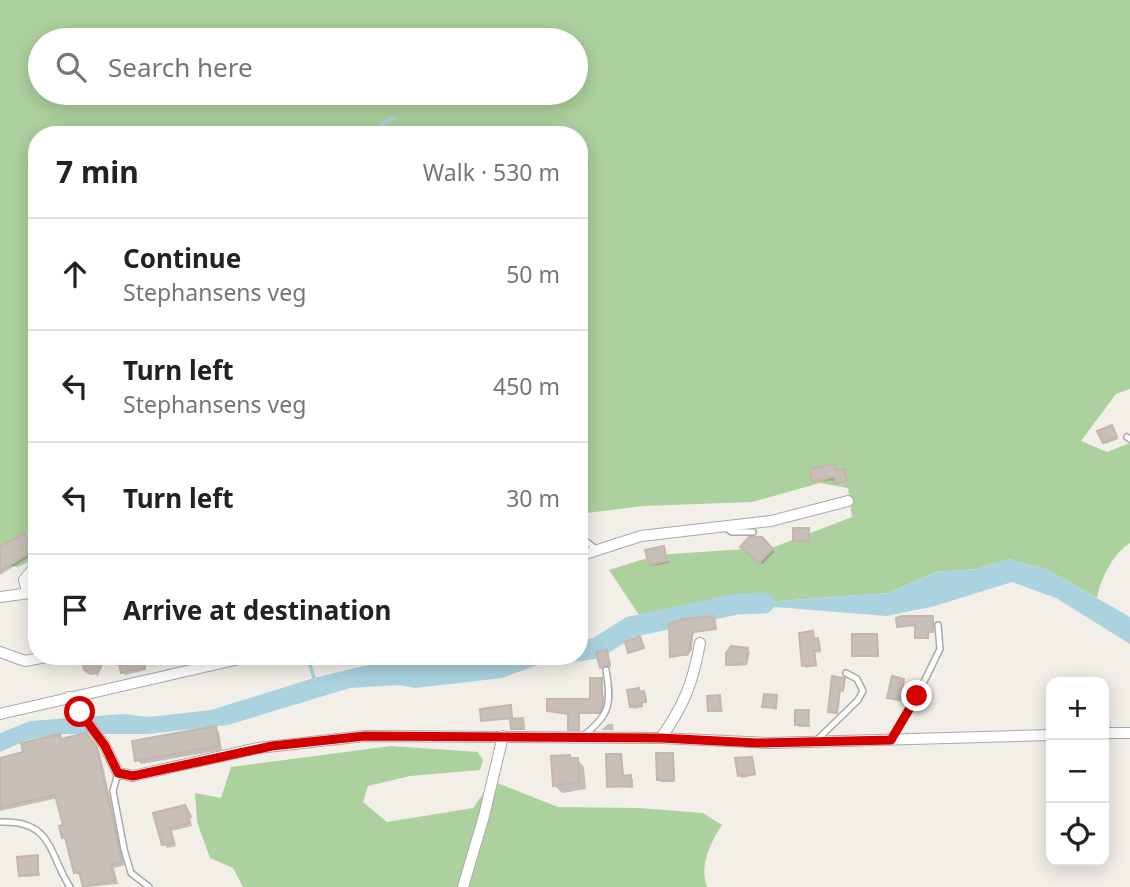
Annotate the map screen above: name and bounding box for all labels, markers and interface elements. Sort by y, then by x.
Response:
search box [28,28,588,105]
icon: search [52,48,90,86]
text: Search here [108,49,253,85]
text: 7 min [56,151,139,192]
text: Walk · 530 m [423,156,560,188]
text: Continue [123,240,241,276]
icon: ahead [56,255,94,293]
text: 50 m [506,258,560,290]
text: Stephansens veg [123,276,306,308]
text: Turn left [123,352,234,388]
icon: left [56,367,94,405]
text: 450 m [493,370,560,402]
text: Stephansens veg [123,388,306,420]
icon: left [56,479,94,517]
text: Turn left [123,480,234,516]
text: 30 m [506,482,560,514]
icon: arrive [56,591,94,629]
text: Arrive at destination [123,592,392,628]
map controls [1046,677,1109,866]
button: + [1046,677,1109,740]
route end [901,680,932,711]
route start [64,696,95,727]
button: − [1046,740,1109,803]
button: locate [1046,803,1109,866]

